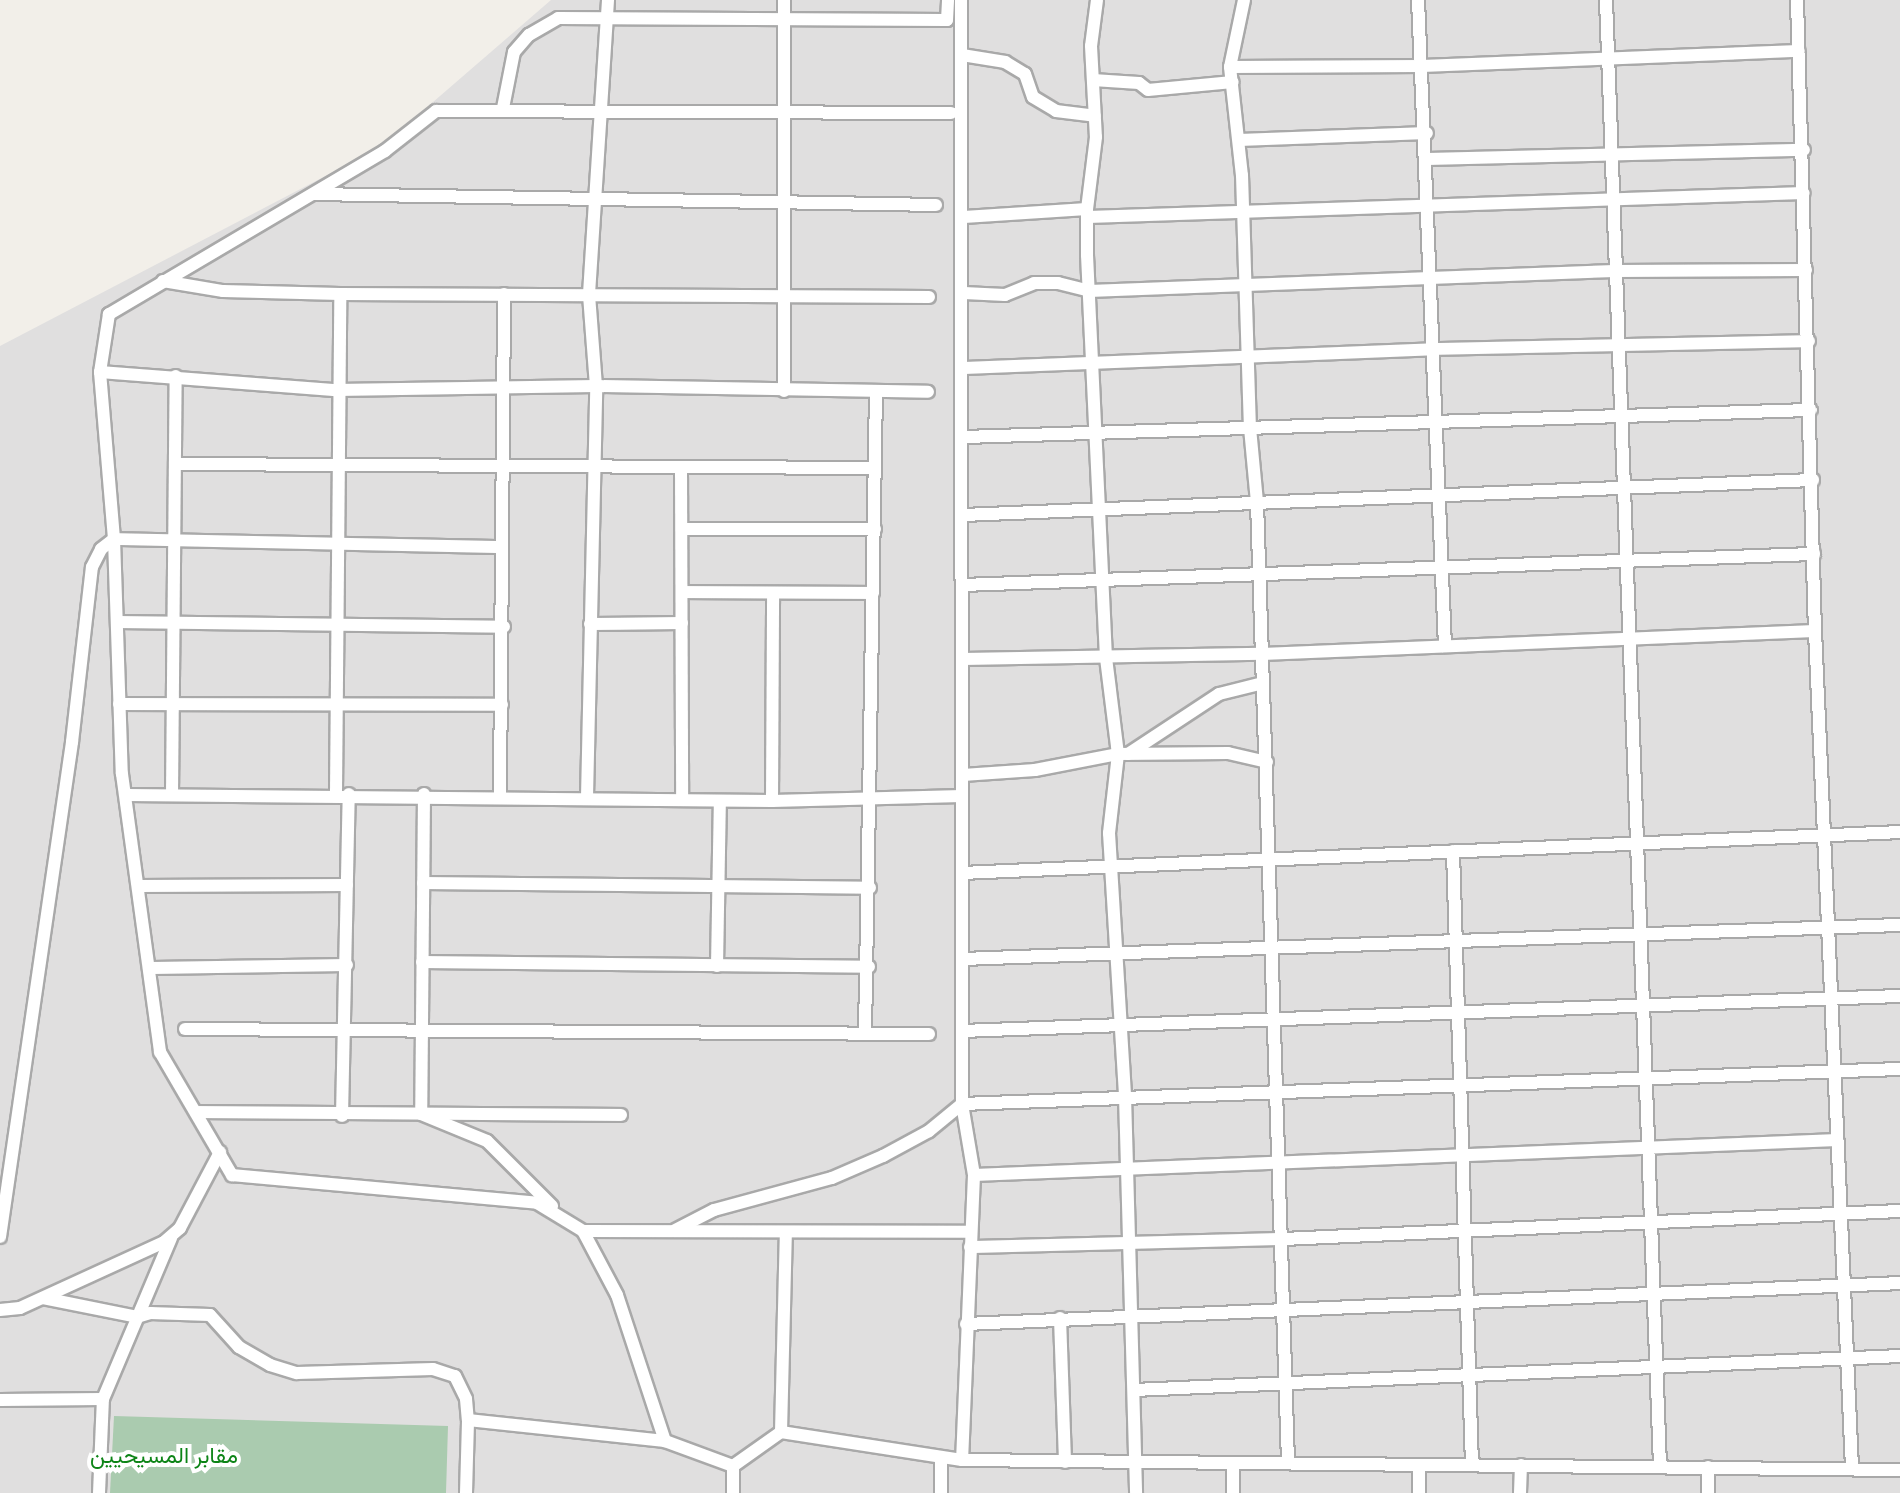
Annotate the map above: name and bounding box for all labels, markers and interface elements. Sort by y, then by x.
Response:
park label: مقابر المسيحيين [90,1443,238,1469]

